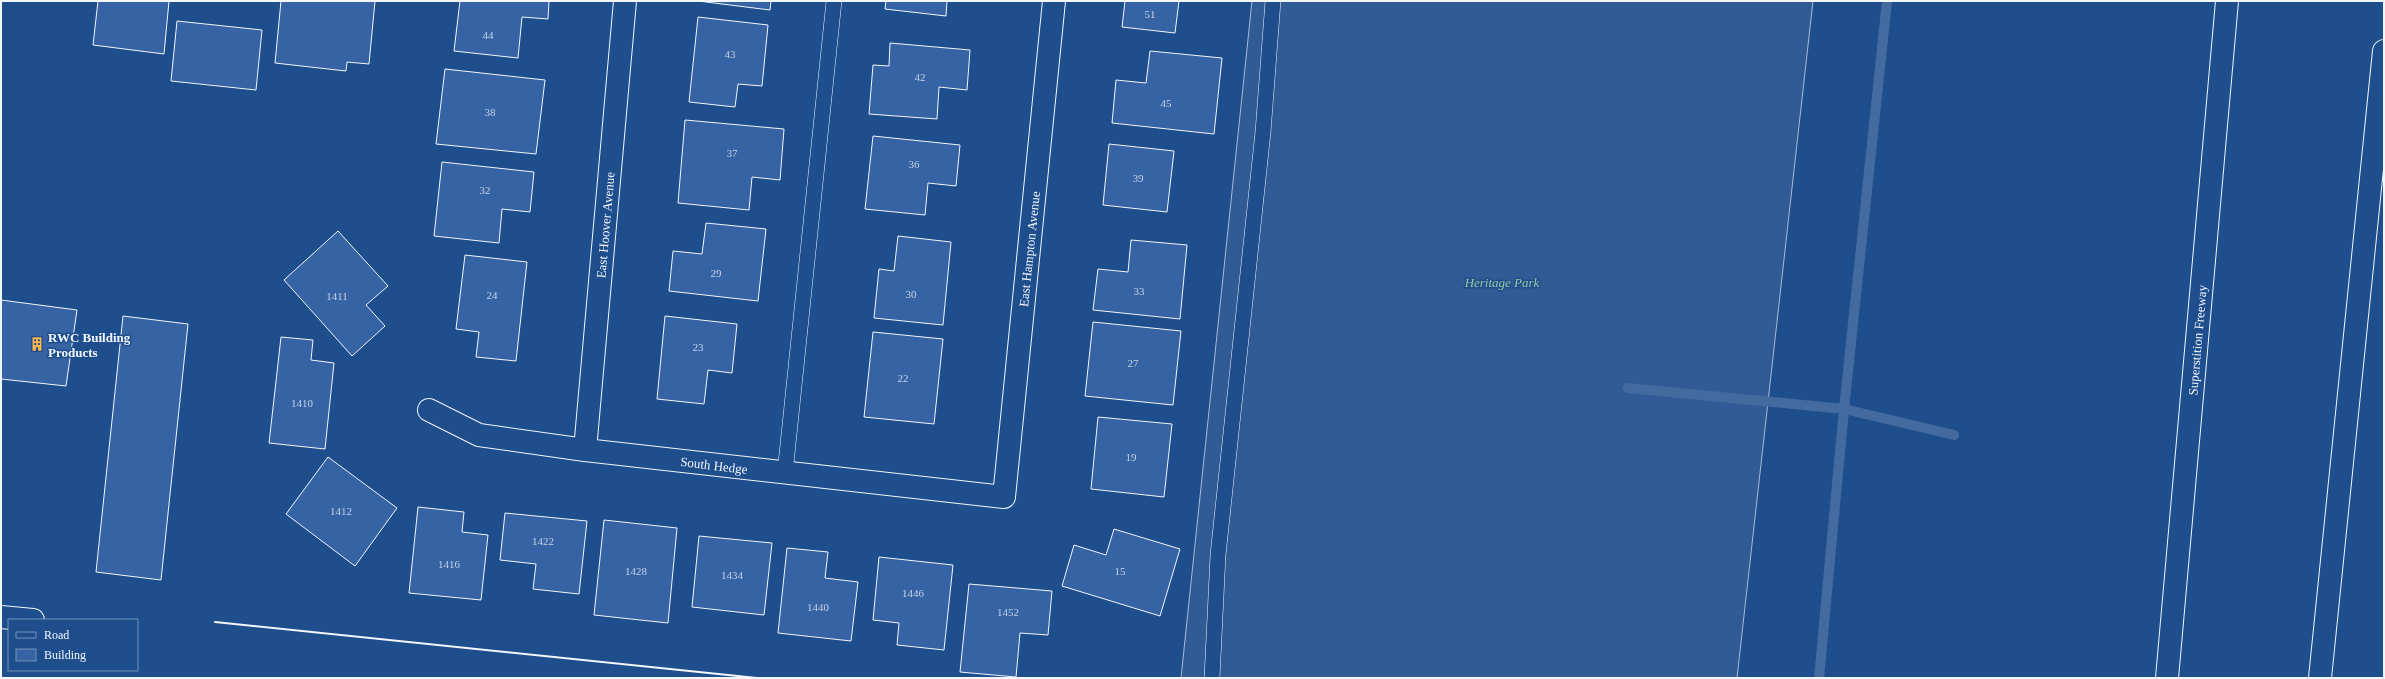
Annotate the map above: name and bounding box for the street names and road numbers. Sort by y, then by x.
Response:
street label: East Hoover Avenue [593,171,618,279]
street label: East Hampton Avenue [1016,190,1043,308]
street label: Superstition Freeway [2185,284,2210,396]
street label: South Hedge [680,454,749,477]

